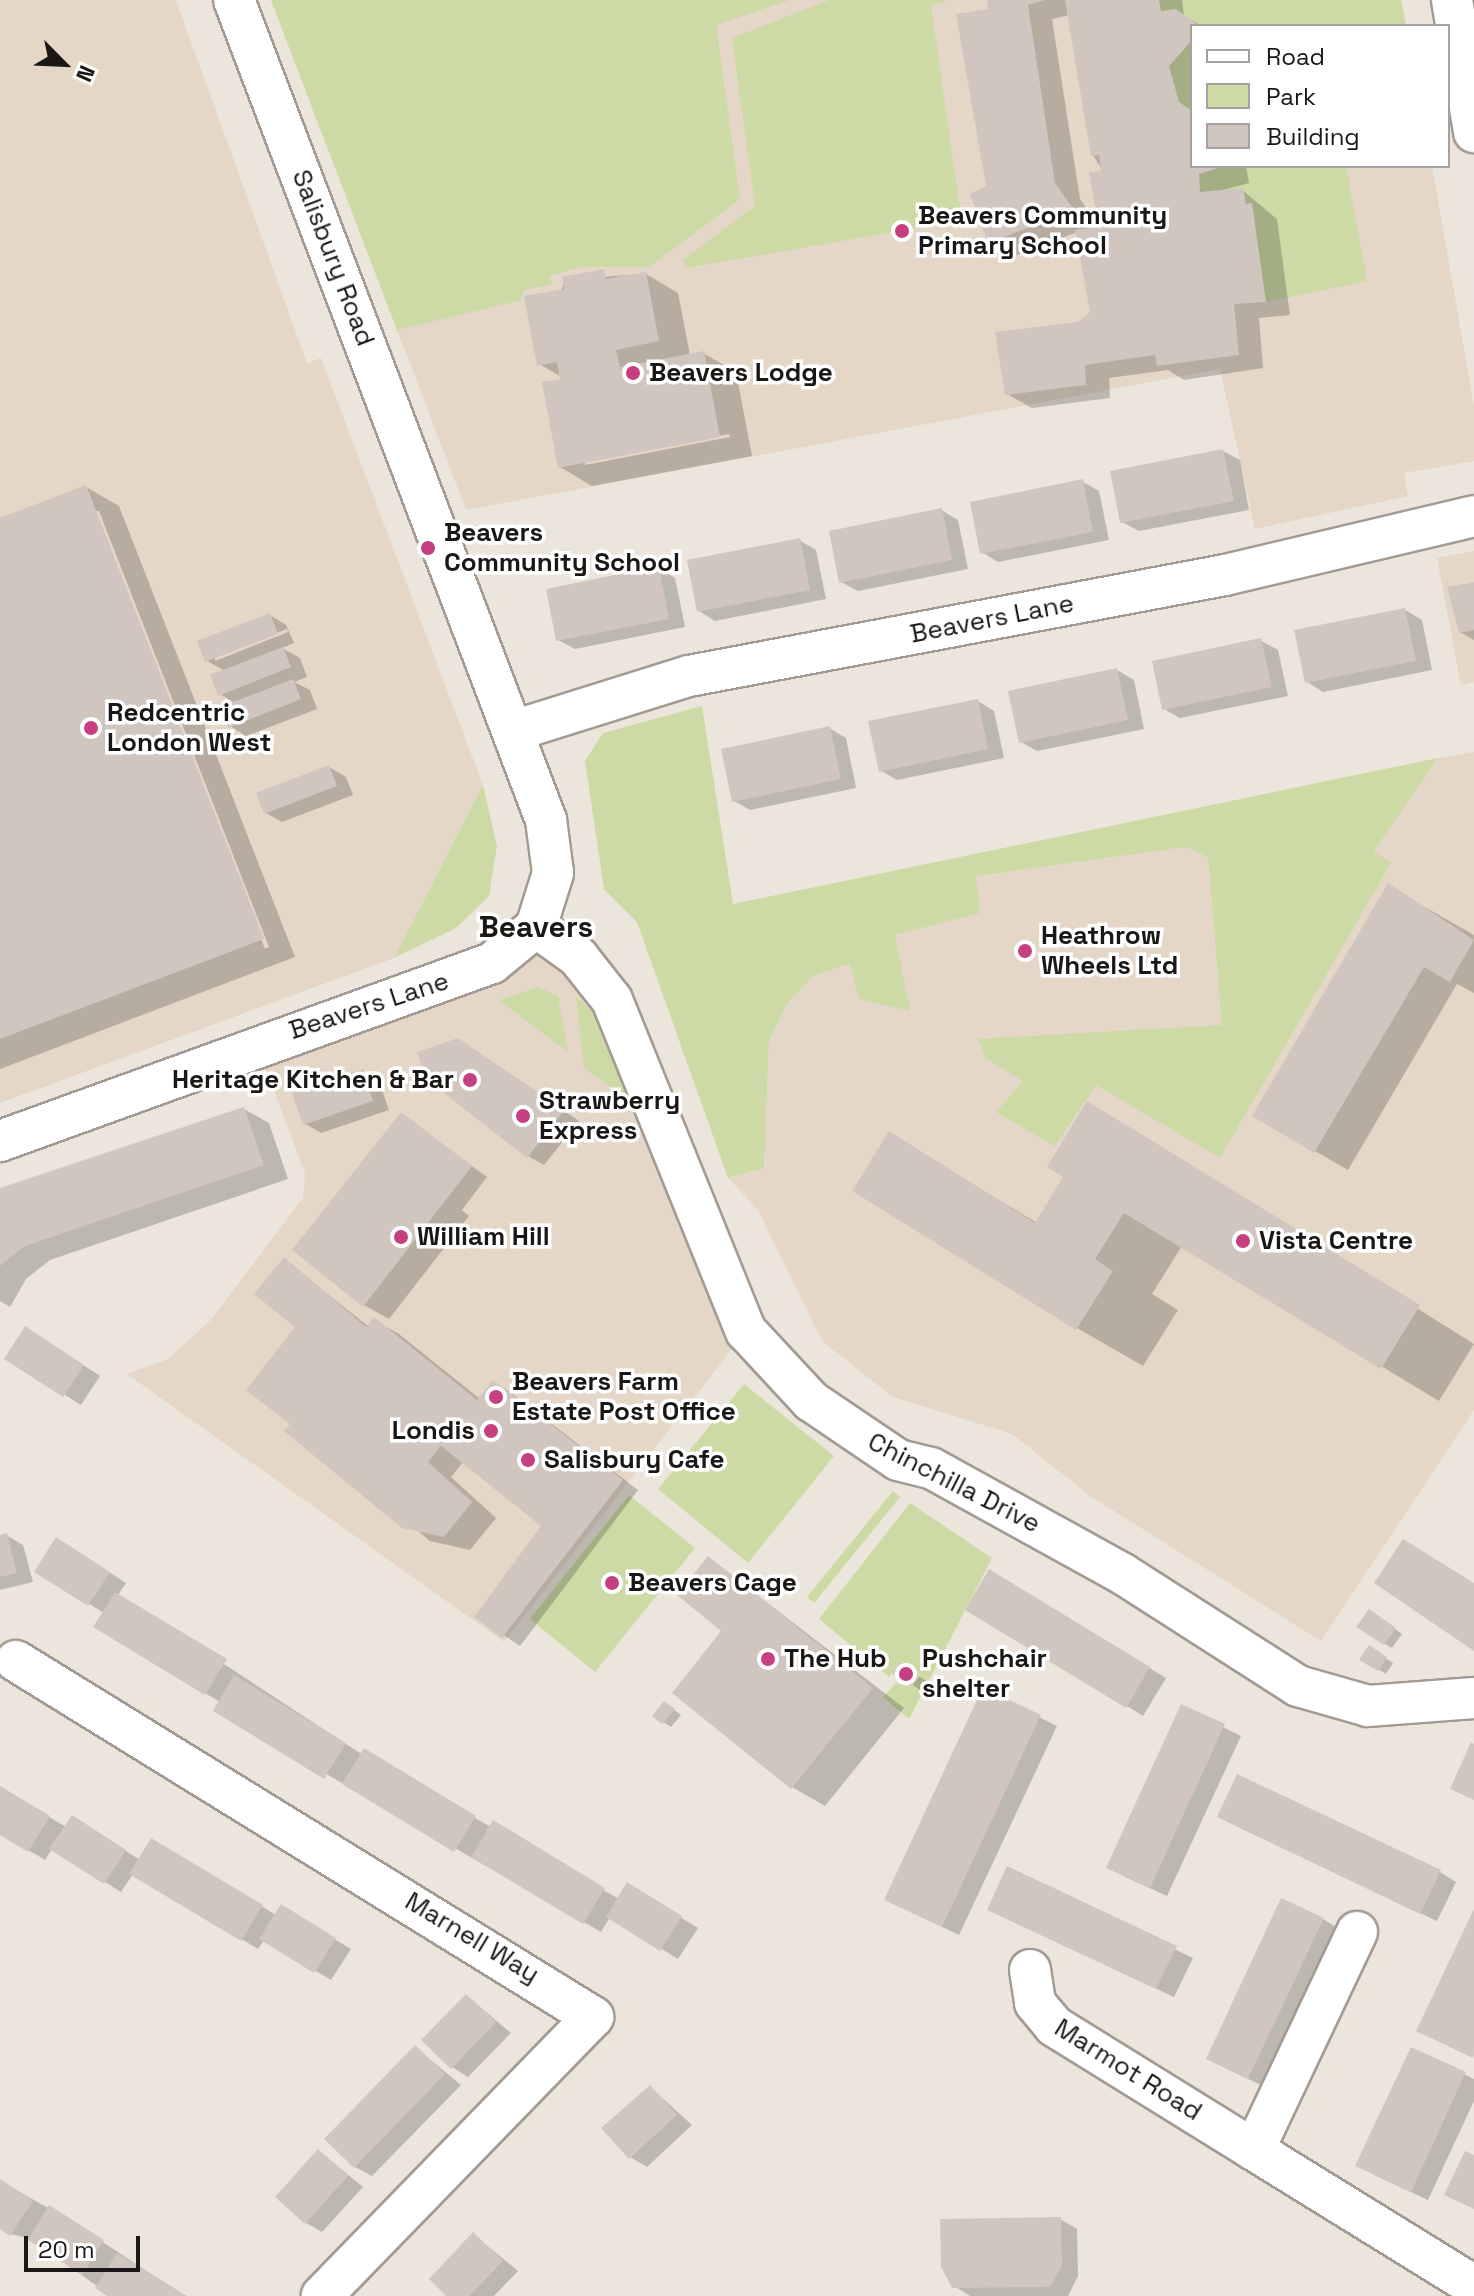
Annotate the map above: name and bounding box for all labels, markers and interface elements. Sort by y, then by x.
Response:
north arrow [24,24,104,104]
legend [1190,24,1450,168]
text: Road [1266,41,1325,72]
text: N [70,61,102,86]
text: Park [1266,81,1316,112]
text: Building [1266,121,1360,152]
street label: Salisbury Road [285,165,381,351]
place label: Beavers Community Primary School [918,200,1167,262]
marker: Beavers Community Primary School [893,222,911,240]
place label: Beavers Lodge [649,357,833,389]
marker: Beavers Lodge [624,364,642,382]
place label: Beavers Community School [444,517,680,578]
marker: Beavers Community School [419,539,437,557]
street label: Beavers Lane [907,588,1077,650]
place label: Redcentric London West [107,697,272,758]
marker: Redcentric London West [82,719,100,737]
district label: Beavers [479,909,593,945]
place label: Heathrow Wheels Ltd [1041,920,1178,982]
marker: Heathrow Wheels Ltd [1016,942,1034,960]
street label: Beavers Lane [285,965,453,1047]
place label: Heritage Kitchen & Bar [172,1064,454,1096]
marker: Heritage Kitchen & Bar [461,1071,479,1089]
place label: Strawberry Express [539,1085,680,1146]
marker: Strawberry Express [514,1107,532,1125]
place label: William Hill [417,1221,550,1253]
place label: Vista Centre [1259,1225,1413,1257]
marker: William Hill [392,1228,410,1246]
marker: Vista Centre [1234,1232,1252,1250]
place label: Beavers Farm Estate Post Office [512,1366,736,1428]
marker: Beavers Farm Estate Post Office [487,1388,505,1406]
place label: Londis [392,1415,475,1447]
marker: Londis [482,1422,500,1440]
street label: Chinchilla Drive [863,1426,1045,1540]
place label: Salisbury Cafe [544,1444,725,1476]
marker: Salisbury Cafe [519,1451,537,1469]
place label: Beavers Cage [628,1567,797,1599]
marker: Beavers Cage [603,1574,621,1592]
place label: The Hub [784,1643,887,1675]
place label: Pushchair shelter [922,1643,1047,1704]
marker: The Hub [759,1650,777,1668]
marker: Pushchair shelter [897,1665,915,1683]
street label: Marnell Way [399,1886,545,1990]
street label: Marmot Road [1049,2012,1207,2128]
scale bar [28,2220,144,2270]
text: 20 m [38,2234,95,2265]

